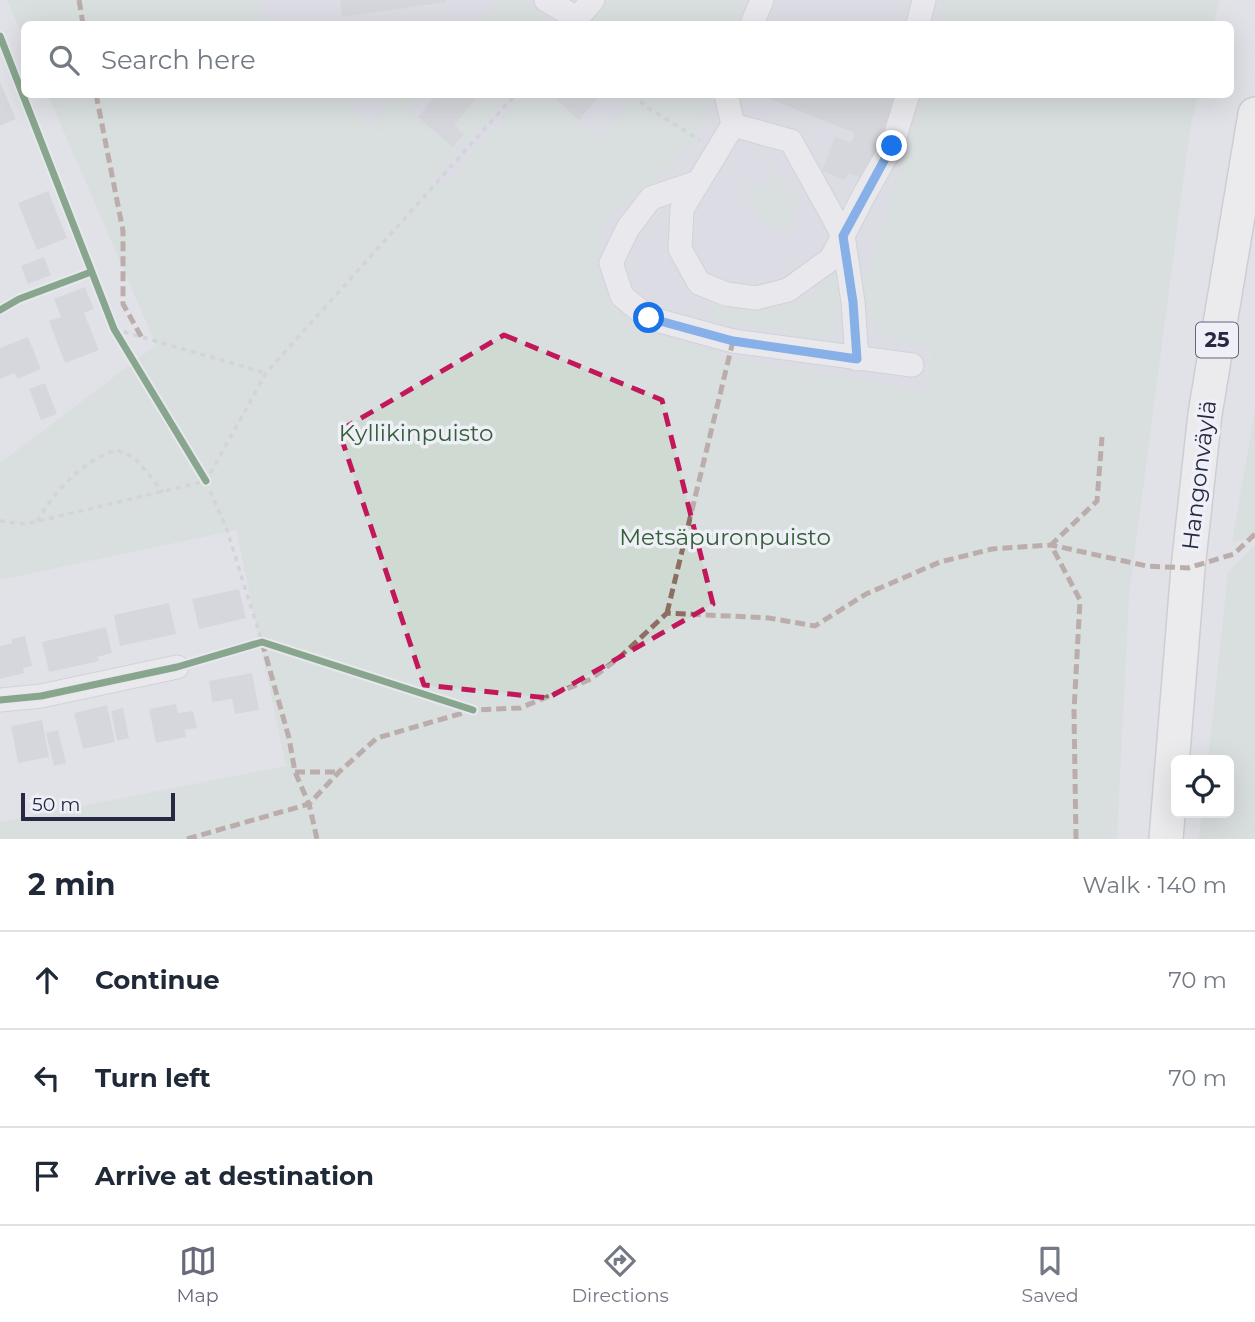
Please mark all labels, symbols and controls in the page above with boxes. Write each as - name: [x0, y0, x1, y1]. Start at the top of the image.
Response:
- search box: [21, 21, 1234, 98]
- icon: search: [45, 41, 83, 79]
- text: Search here: [101, 44, 256, 76]
- route end: [876, 130, 907, 161]
- route start: [633, 302, 664, 333]
- road number: 25: [1196, 322, 1238, 358]
- street label: Hangonväylä: [1176, 399, 1222, 551]
- park label: Kyllikinpuisto: [339, 419, 493, 447]
- park label: Metsäpuronpuisto: [619, 523, 831, 551]
- map controls: [1171, 755, 1234, 818]
- button: locate: [1171, 755, 1234, 818]
- scale bar: [21, 790, 175, 822]
- text: 50 m: [32, 793, 80, 816]
- text: 2 min: [28, 866, 115, 903]
- text: Walk · 140 m: [1082, 871, 1227, 899]
- icon: ahead: [28, 961, 66, 999]
- text: Continue: [95, 964, 220, 996]
- text: 70 m: [1168, 966, 1227, 994]
- icon: left: [28, 1059, 66, 1097]
- text: Turn left: [95, 1062, 211, 1094]
- text: 70 m: [1168, 1064, 1227, 1092]
- icon: arrive: [28, 1157, 66, 1195]
- text: Arrive at destination: [95, 1160, 374, 1192]
- tab: Map: [176, 1242, 219, 1307]
- tab: Directions: [571, 1242, 669, 1307]
- tab: Saved: [1022, 1242, 1079, 1307]

